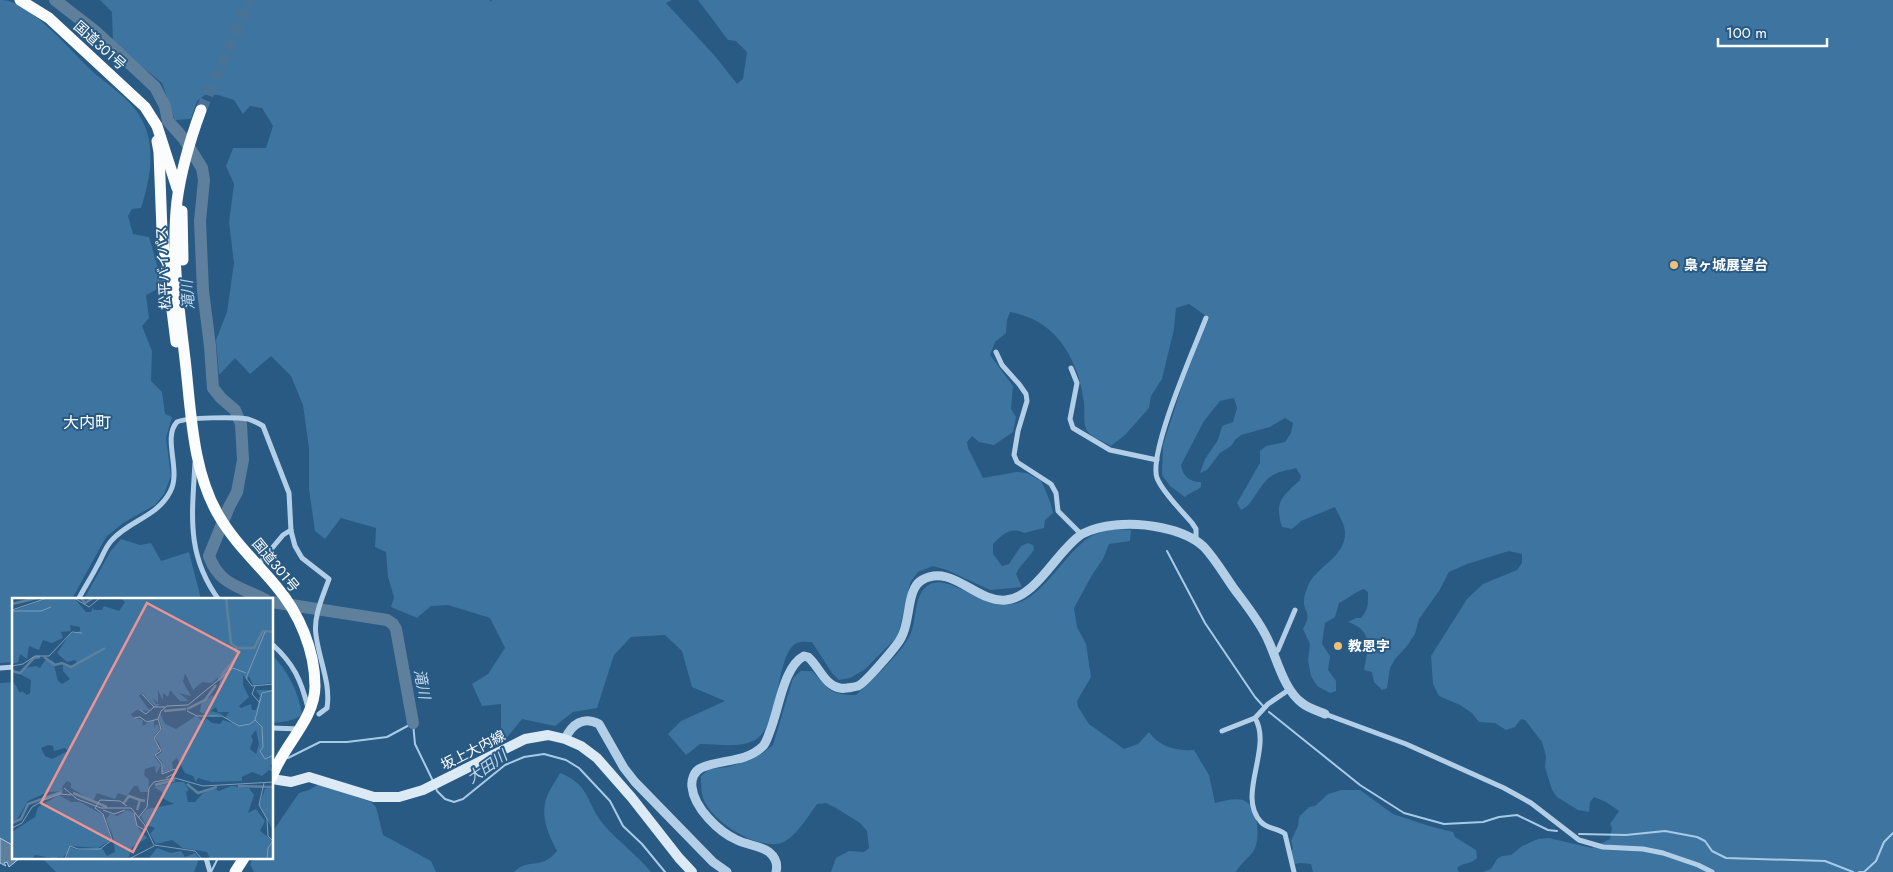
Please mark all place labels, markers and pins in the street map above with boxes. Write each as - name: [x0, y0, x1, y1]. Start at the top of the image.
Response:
- place label: 梟ヶ城展望台: [1684, 255, 1768, 275]
- marker: 梟ヶ城展望台: [1668, 259, 1680, 271]
- place label: 教恩字: [1348, 636, 1390, 656]
- marker: 教恩字: [1332, 640, 1344, 652]

